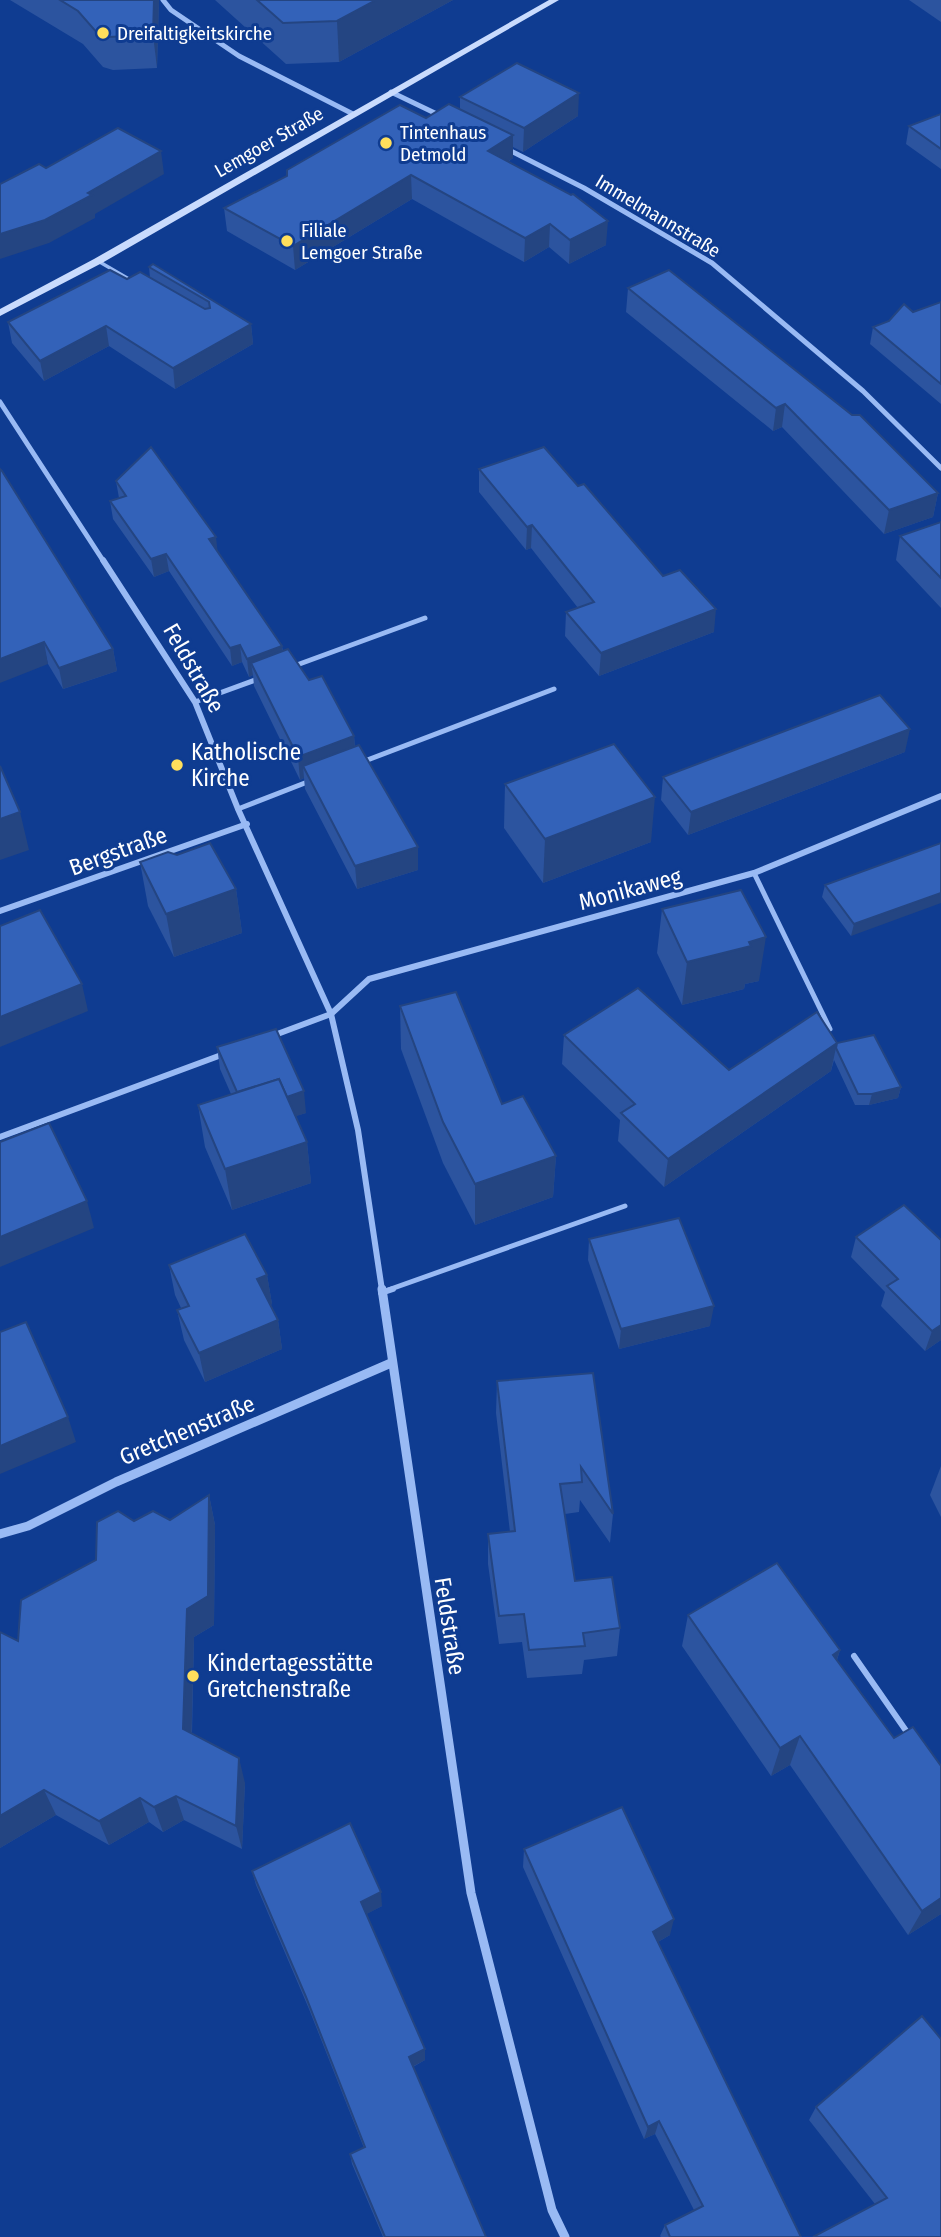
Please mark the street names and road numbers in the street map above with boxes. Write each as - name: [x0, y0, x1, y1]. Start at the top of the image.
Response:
- street label: Lemgoer Straße: [211, 102, 327, 182]
- street label: Immelmannstraße: [591, 170, 725, 262]
- street label: Feldstraße: [157, 618, 231, 718]
- street label: Bergstraße: [65, 820, 171, 882]
- street label: Monikaweg: [576, 862, 685, 916]
- street label: Gretchenstraße: [115, 1389, 259, 1471]
- street label: Feldstraße: [428, 1575, 472, 1677]

